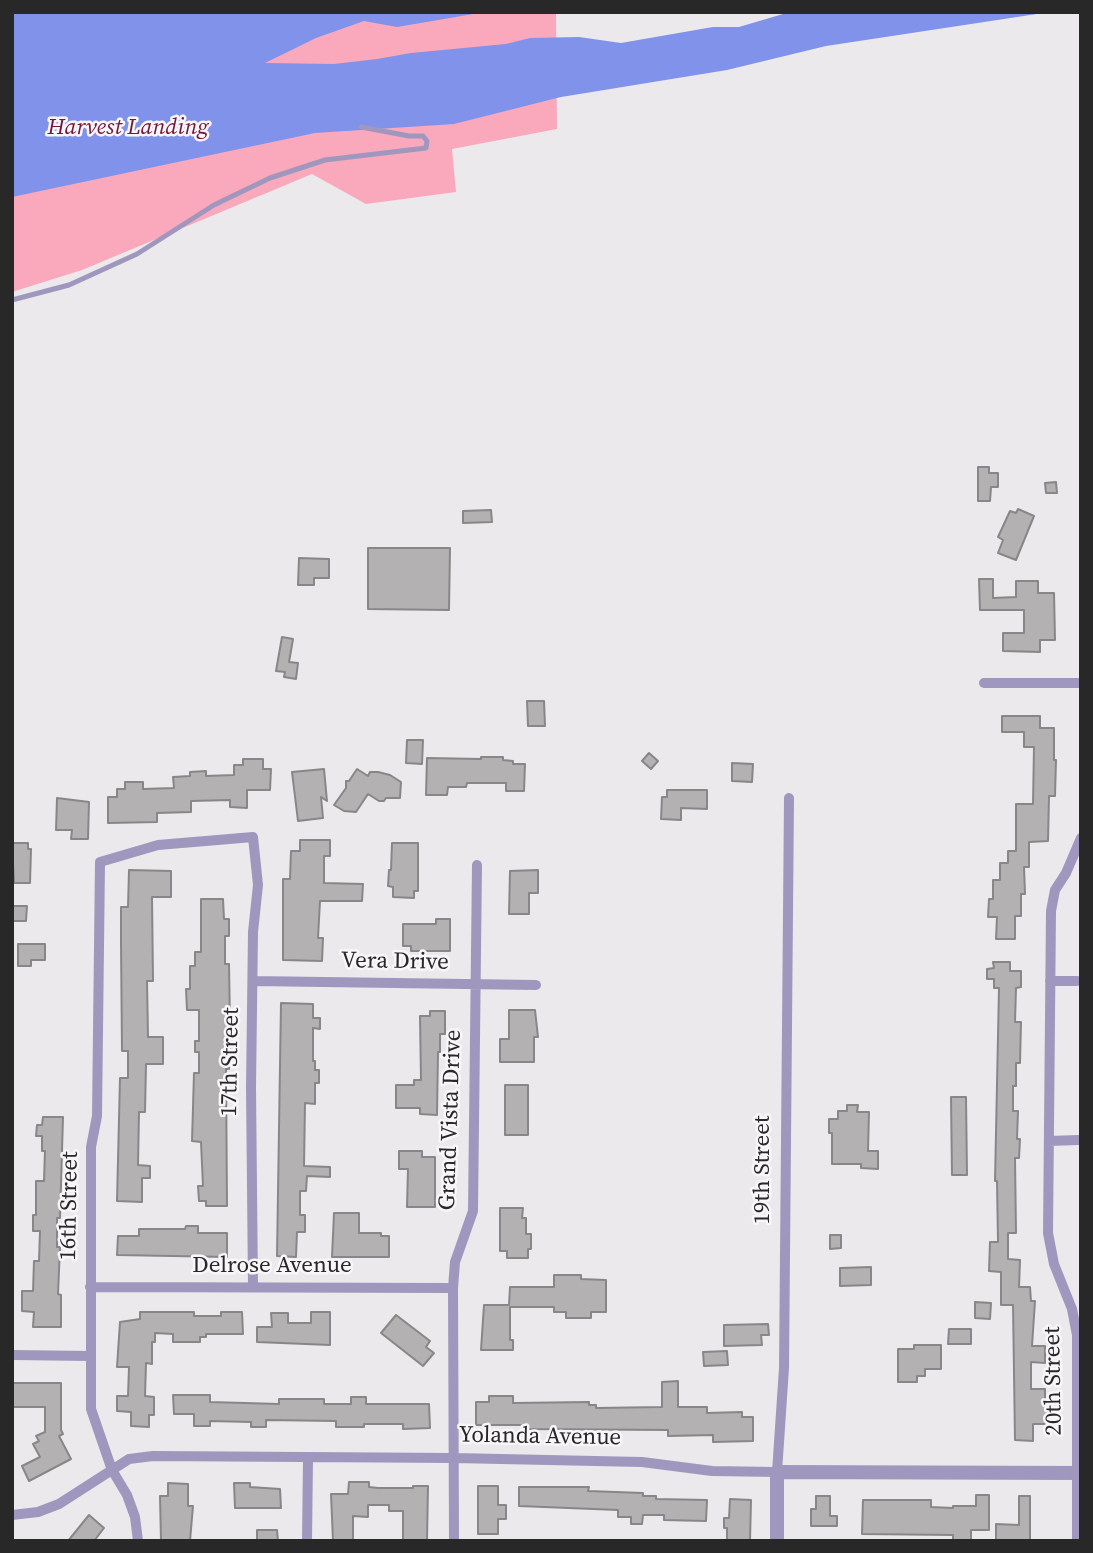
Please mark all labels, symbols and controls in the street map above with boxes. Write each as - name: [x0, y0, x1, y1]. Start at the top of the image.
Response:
- park label: Harvest Landing: [47, 114, 209, 142]
- street label: Vera Drive: [341, 947, 449, 977]
- street label: 17th Street: [216, 1007, 246, 1117]
- street label: Grand Vista Drive: [434, 1029, 468, 1211]
- street label: 19th Street: [749, 1115, 777, 1225]
- street label: 16th Street: [55, 1151, 85, 1261]
- street label: Delrose Avenue: [192, 1252, 352, 1280]
- street label: 20th Street: [1039, 1326, 1069, 1436]
- street label: Yolanda Avenue: [459, 1422, 621, 1452]

